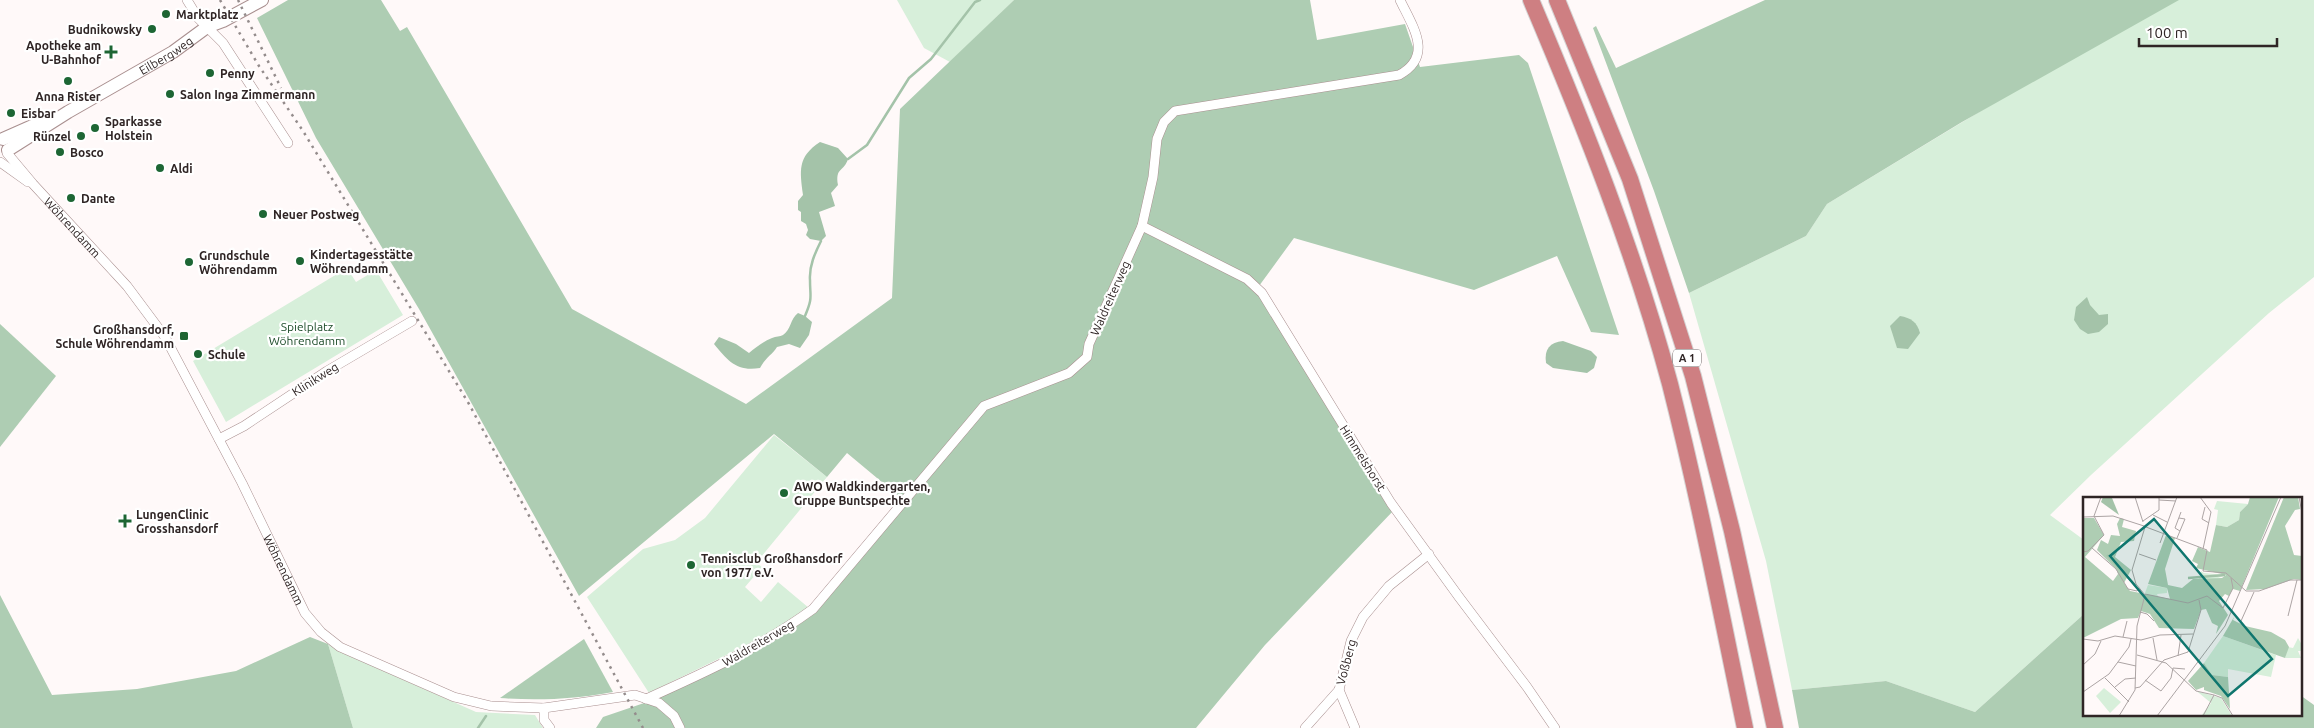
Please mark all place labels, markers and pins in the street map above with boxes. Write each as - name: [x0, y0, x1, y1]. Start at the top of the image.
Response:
- marker: Marktplatz: [160, 8, 172, 20]
- place label: Marktplatz: [176, 8, 239, 21]
- place label: Budnikowsky: [68, 23, 143, 36]
- marker: Budnikowsky: [146, 23, 158, 35]
- place label: Apotheke am U-Bahnhof: [26, 39, 102, 66]
- marker: Apotheke am U-Bahnhof: [105, 46, 117, 58]
- marker: Penny: [204, 67, 216, 79]
- place label: Penny: [220, 67, 255, 80]
- marker: Anna Rister: [62, 75, 74, 87]
- marker: Salon Inga Zimmermann: [164, 88, 176, 100]
- place label: Salon Inga Zimmermann: [180, 88, 315, 101]
- place label: Anna Rister: [35, 90, 101, 103]
- marker: Eisbar: [5, 107, 17, 119]
- place label: Eisbar: [21, 107, 56, 120]
- place label: Sparkasse Holstein: [105, 115, 162, 142]
- marker: Sparkasse Holstein: [89, 122, 101, 134]
- place label: Rünzel: [33, 130, 71, 143]
- marker: Rünzel: [75, 130, 87, 142]
- marker: Bosco: [54, 146, 66, 158]
- place label: Bosco: [70, 146, 104, 159]
- marker: Aldi: [154, 162, 166, 174]
- place label: Aldi: [170, 162, 193, 175]
- marker: Dante: [65, 192, 77, 204]
- place label: Dante: [81, 192, 115, 205]
- marker: Neuer Postweg: [257, 208, 269, 220]
- place label: Neuer Postweg: [273, 208, 359, 221]
- place label: Kindertagesstätte Wöhrendamm: [310, 248, 413, 275]
- place label: Grundschule Wöhrendamm: [199, 249, 277, 276]
- marker: Kindertagesstätte Wöhrendamm: [294, 255, 306, 267]
- marker: Grundschule Wöhrendamm: [183, 256, 195, 268]
- place label: Großhansdorf, Schule Wöhrendamm: [55, 323, 174, 350]
- marker: Großhansdorf, Schule Wöhrendamm: [178, 330, 190, 342]
- marker: Schule: [192, 348, 204, 360]
- place label: Schule: [208, 348, 245, 361]
- place label: AWO Waldkindergarten, Gruppe Buntspechte: [794, 480, 930, 507]
- marker: AWO Waldkindergarten, Gruppe Buntspechte: [778, 487, 790, 499]
- place label: LungenClinic Grosshansdorf: [136, 508, 219, 535]
- marker: LungenClinic Grosshansdorf: [118, 514, 132, 528]
- place label: Tennisclub Großhansdorf von 1977 e.V.: [701, 552, 844, 579]
- marker: Tennisclub Großhansdorf von 1977 e.V.: [685, 559, 697, 571]

